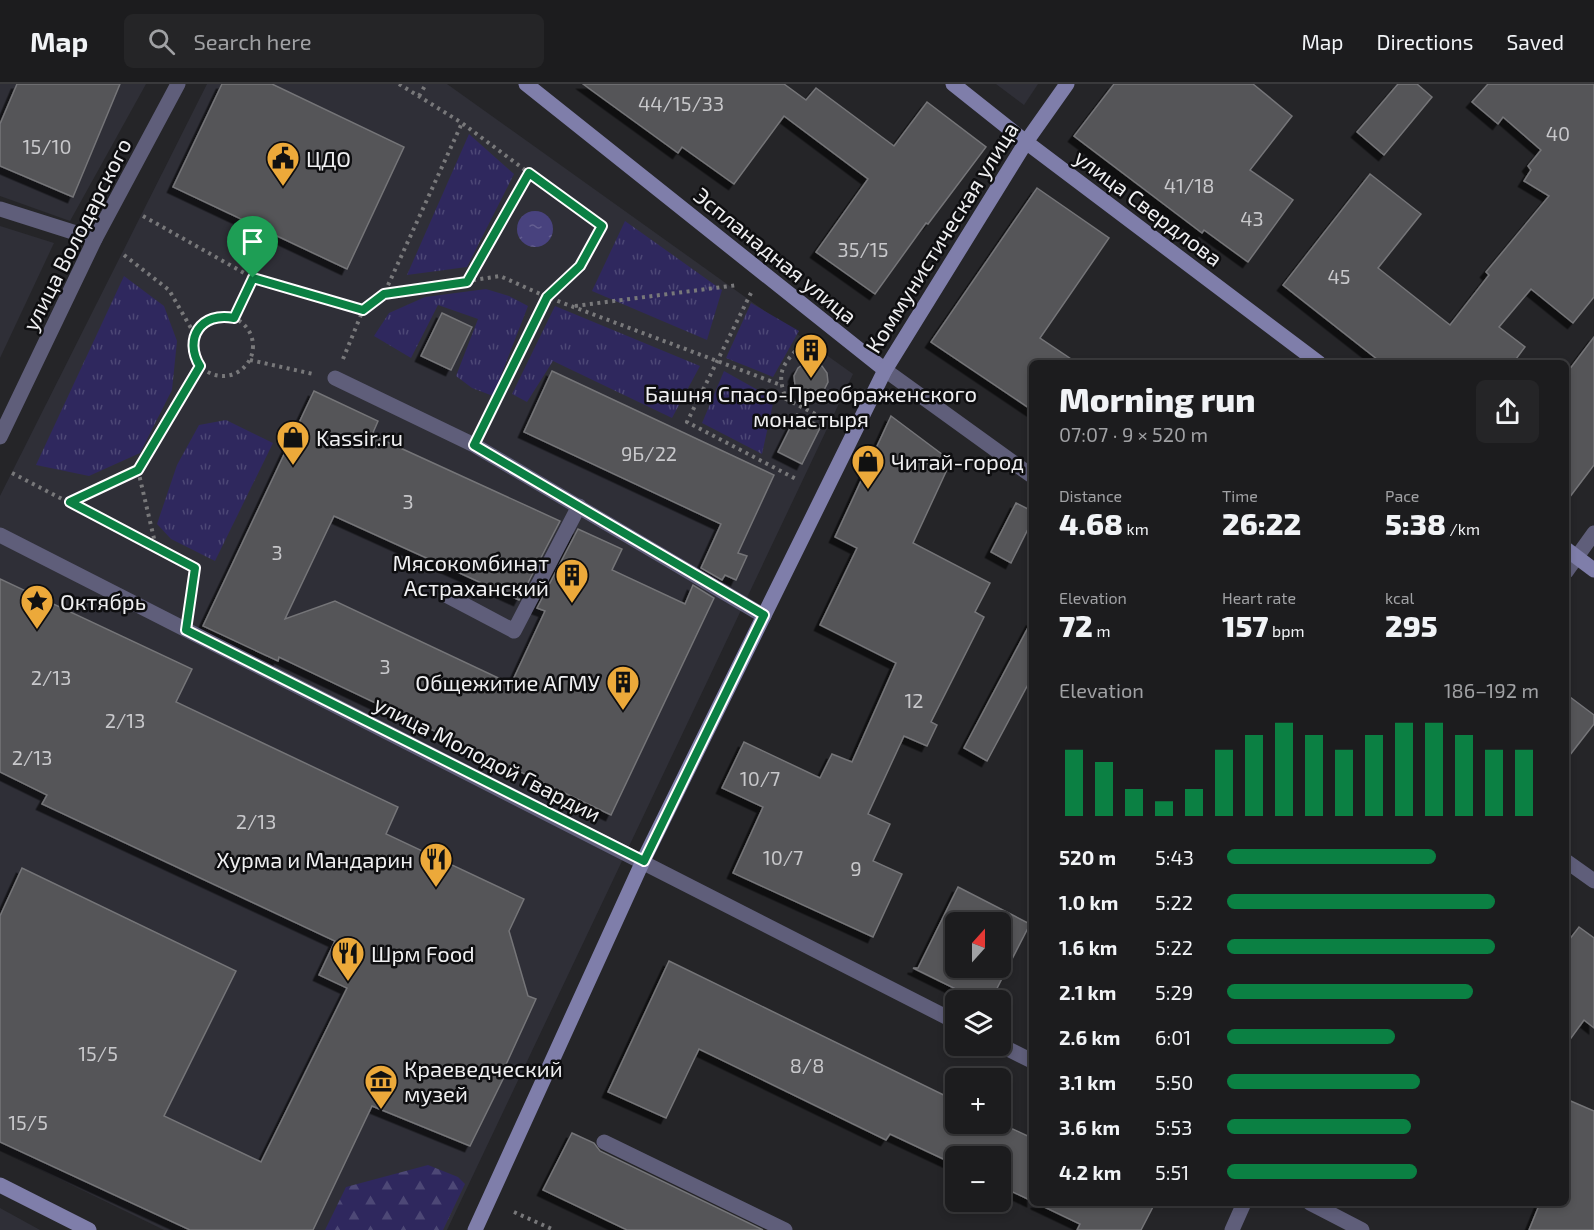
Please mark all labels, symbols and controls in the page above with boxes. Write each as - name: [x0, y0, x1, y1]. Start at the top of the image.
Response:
- search box: [124, 14, 544, 68]
- text: Map: [30, 24, 88, 58]
- icon: search: [145, 25, 178, 58]
- text: Search here: [193, 28, 312, 54]
- text: Map: [1301, 29, 1344, 54]
- text: Directions: [1377, 29, 1473, 54]
- text: Saved: [1506, 29, 1564, 54]
- house number: 44/15/33: [638, 91, 724, 115]
- street label: Коммунистическая улица: [859, 117, 1024, 358]
- house number: 40: [1546, 121, 1570, 145]
- street label: улица Володарского: [16, 133, 137, 335]
- house number: 15/10: [22, 134, 72, 158]
- public building icon: ЦДО: [265, 140, 301, 187]
- street label: улица Свердлова: [1070, 143, 1228, 272]
- place label: ЦДО: [306, 145, 351, 171]
- house number: 41/18: [1164, 173, 1214, 197]
- street label: Эспланадная улица: [689, 181, 863, 329]
- house number: 43: [1240, 206, 1264, 230]
- pin: [227, 216, 278, 278]
- icon: arrive: [236, 225, 269, 258]
- house number: 35/15: [838, 237, 888, 261]
- house number: 45: [1327, 264, 1351, 288]
- building icon: Башня Спасо-Преображенского монастыря: [793, 332, 829, 379]
- text: Morning run: [1059, 379, 1256, 419]
- place label: Башня Спасо-Преображенского монастыря: [645, 380, 977, 431]
- button: share: [1476, 380, 1539, 443]
- shop icon: Kassir.ru: [275, 419, 311, 466]
- text: 07:07 · 9 × 520 m: [1059, 422, 1208, 446]
- place label: Kassir.ru: [316, 424, 403, 450]
- house number: 9Б/22: [621, 441, 677, 465]
- shop icon: Читай-город: [850, 443, 886, 490]
- place label: Читай-город: [891, 448, 1024, 474]
- text: Distance: [1059, 486, 1122, 505]
- text: Time: [1222, 486, 1258, 505]
- text: Pace: [1385, 486, 1419, 505]
- house number: 3: [402, 489, 414, 513]
- text: 4.68: [1059, 505, 1123, 541]
- text: 26:22: [1222, 505, 1301, 541]
- text: 5:38: [1385, 505, 1446, 541]
- text: km: [1123, 519, 1149, 538]
- text: /km: [1446, 519, 1480, 538]
- house number: 3: [271, 540, 283, 564]
- place label: Мясокомбинат Астраханский: [393, 549, 549, 600]
- building icon: Мясокомбинат Астраханский: [554, 557, 590, 604]
- place icon: Октябрь: [19, 583, 55, 630]
- place label: Октябрь: [60, 588, 146, 614]
- text: Elevation: [1059, 588, 1127, 607]
- text: Heart rate: [1222, 588, 1296, 607]
- text: kcal: [1385, 588, 1414, 607]
- text: 72: [1059, 607, 1093, 643]
- text: 157: [1222, 607, 1268, 643]
- text: 295: [1385, 607, 1438, 643]
- text: m: [1093, 621, 1110, 640]
- text: bpm: [1268, 621, 1304, 640]
- house number: 3: [379, 654, 391, 678]
- building icon: Общежитие АГМУ: [605, 664, 641, 711]
- house number: 2/13: [31, 665, 71, 689]
- place label: Общежитие АГМУ: [415, 669, 601, 695]
- text: Elevation: [1059, 678, 1144, 702]
- text: 186–192 m: [1444, 678, 1539, 702]
- house number: 12: [904, 688, 924, 712]
- street label: улица Молодой Гвардии: [370, 689, 606, 827]
- house number: 2/13: [105, 708, 145, 732]
- house number: 2/13: [12, 745, 52, 769]
- house number: 10/7: [740, 766, 780, 790]
- house number: 2/13: [236, 809, 276, 833]
- restaurant icon: Хурма и Мандарин: [418, 841, 454, 888]
- house number: 10/7: [763, 845, 803, 869]
- text: 520 m: [1059, 845, 1116, 869]
- text: 5:43: [1155, 845, 1194, 869]
- place label: Хурма и Мандарин: [216, 846, 413, 873]
- house number: 9: [850, 856, 862, 880]
- text: 1.0 km: [1059, 890, 1118, 914]
- text: 5:22: [1155, 890, 1193, 914]
- north arrow: [945, 912, 1011, 978]
- map controls: [945, 912, 1011, 1212]
- restaurant icon: Шрм Food: [330, 935, 366, 982]
- text: 1.6 km: [1059, 935, 1117, 959]
- text: 5:22: [1155, 935, 1193, 959]
- place label: Шрм Food: [371, 940, 475, 966]
- text: 2.1 km: [1059, 980, 1116, 1004]
- text: 5:29: [1155, 980, 1193, 1004]
- button: layers: [945, 990, 1011, 1056]
- text: 2.6 km: [1059, 1025, 1120, 1049]
- text: 6:01: [1155, 1025, 1191, 1049]
- house number: 15/5: [78, 1041, 118, 1065]
- house number: 8/8: [790, 1053, 824, 1077]
- place label: Краеведческий музей: [404, 1055, 563, 1107]
- museum icon: Краеведческий музей: [363, 1063, 399, 1110]
- button: +: [945, 1068, 1011, 1134]
- text: 3.1 km: [1059, 1070, 1116, 1094]
- text: 5:50: [1155, 1070, 1193, 1094]
- house number: 15/5: [8, 1110, 48, 1134]
- text: 3.6 km: [1059, 1115, 1120, 1139]
- text: 5:53: [1155, 1115, 1192, 1139]
- button: −: [945, 1146, 1011, 1212]
- text: 4.2 km: [1059, 1160, 1121, 1184]
- text: 5:51: [1155, 1160, 1189, 1184]

